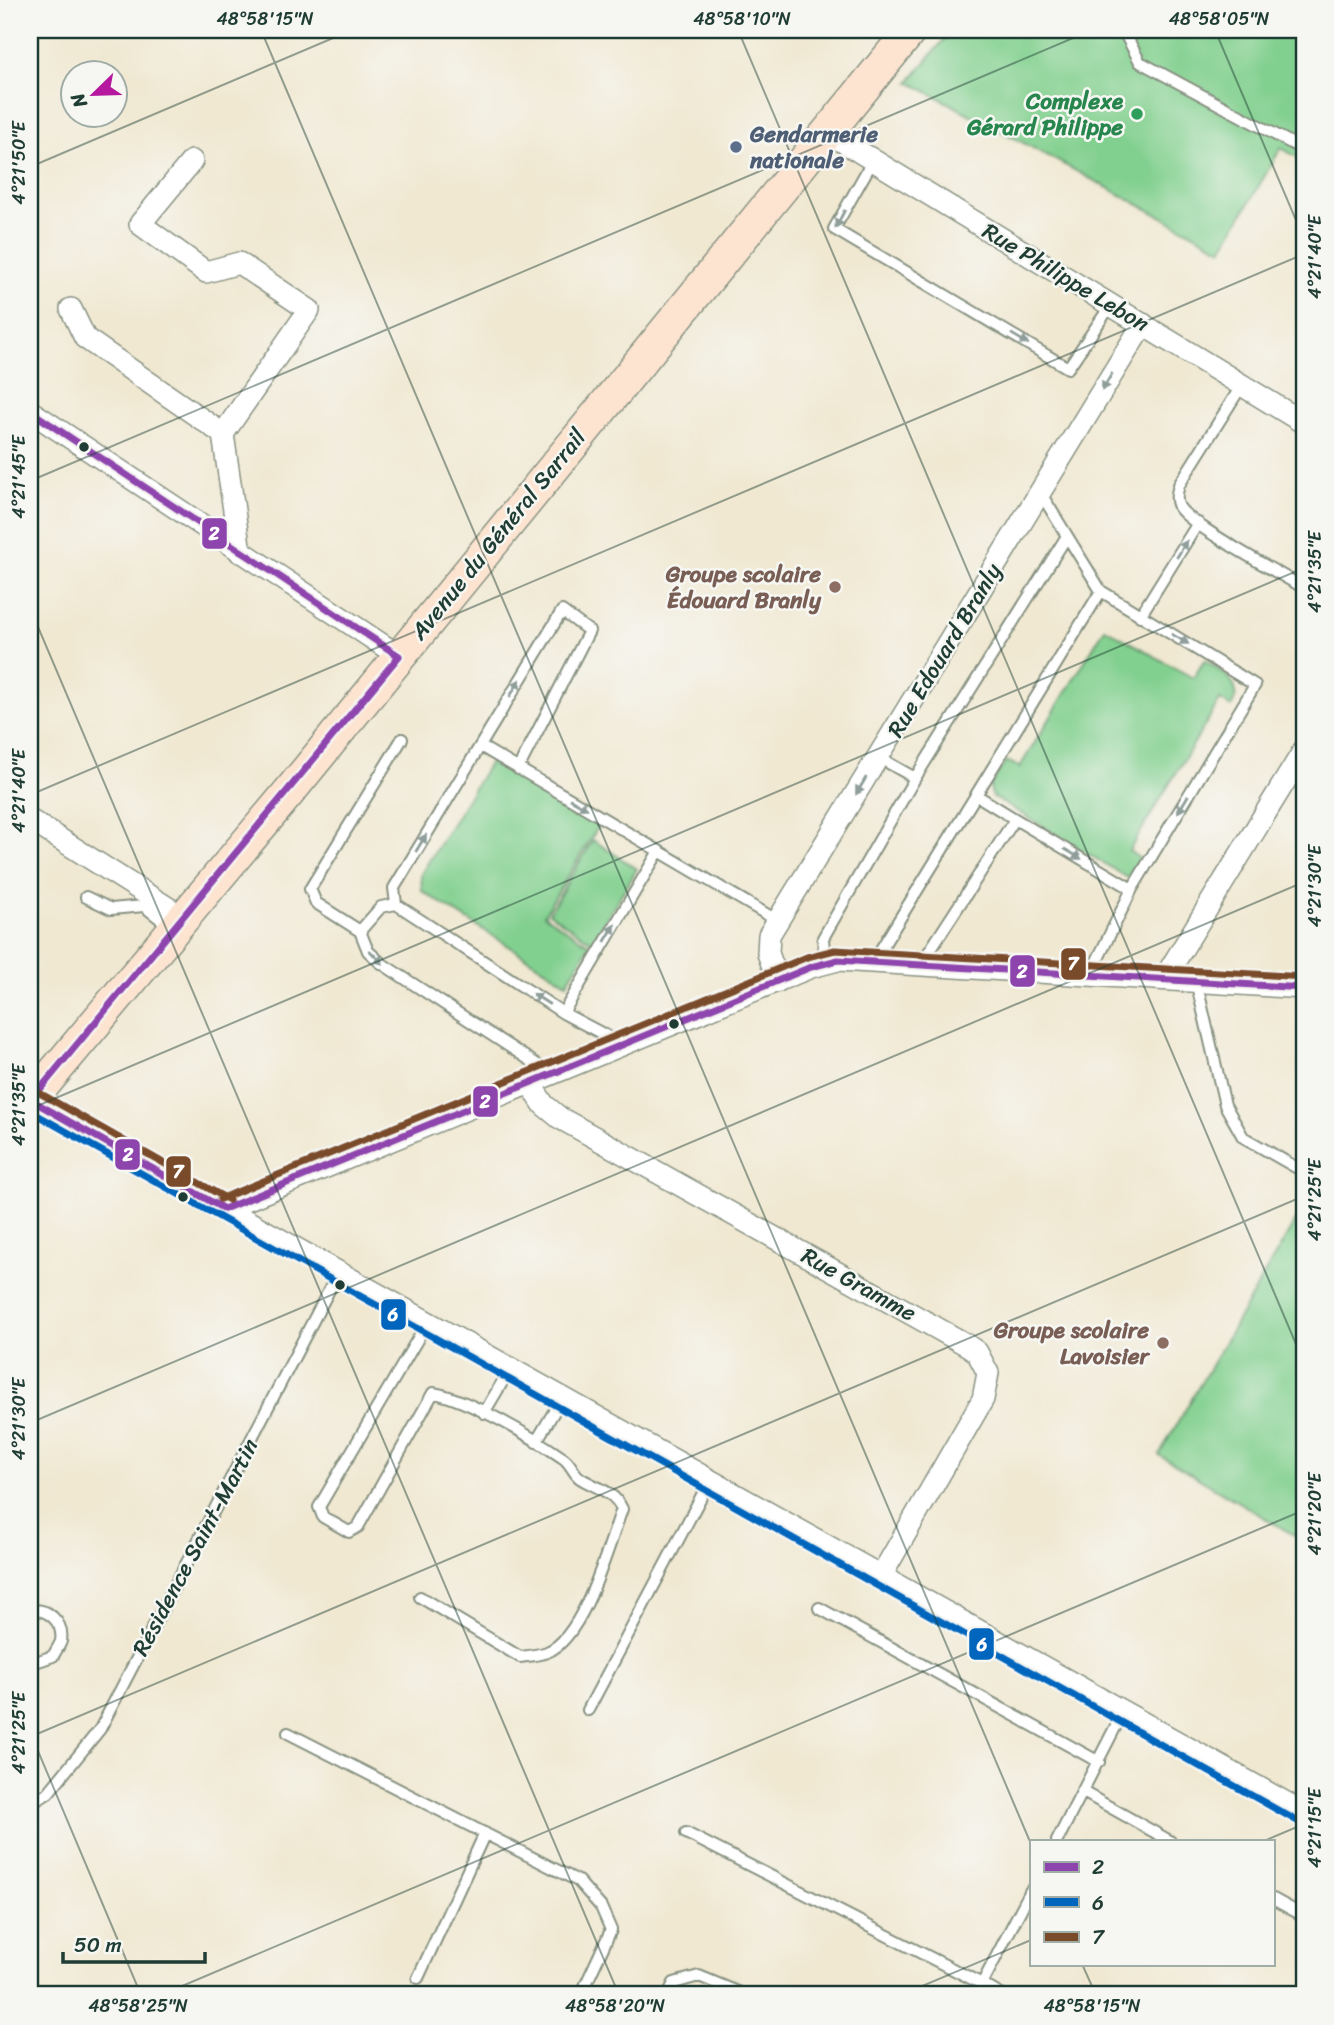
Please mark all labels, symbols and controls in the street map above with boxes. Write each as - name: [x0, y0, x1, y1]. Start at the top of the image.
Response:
- text: 48°58'15"N: [216, 3, 314, 35]
- text: 48°58'10"N: [693, 3, 791, 35]
- text: 48°58'05"N: [1169, 3, 1270, 35]
- north arrow: [60, 60, 130, 130]
- place label: Complexe Gérard Philippe: [966, 81, 1124, 148]
- text: N: [61, 87, 97, 114]
- marker: Complexe Gérard Philippe: [1129, 106, 1145, 122]
- place label: Gendarmerie nationale: [749, 114, 878, 181]
- text: 4°21'50"E: [3, 120, 35, 205]
- marker: Gendarmerie nationale: [728, 139, 744, 155]
- one-way arrow: [835, 210, 847, 230]
- street label: Rue Philippe Lebon: [974, 211, 1158, 344]
- text: 4°21'40"E: [1299, 214, 1331, 299]
- one-way arrow: [1010, 333, 1029, 346]
- one-way arrow: [1101, 373, 1113, 392]
- street label: Avenue du Général Sarrail: [399, 419, 597, 650]
- text: 4°21'45"E: [3, 434, 35, 519]
- unlabelled marker: [77, 440, 91, 454]
- line badge: 2: [201, 517, 228, 550]
- text: 2: [208, 517, 220, 550]
- text: 4°21'35"E: [1299, 530, 1331, 613]
- one-way arrow: [1175, 539, 1188, 558]
- place label: Groupe scolaire Édouard Branly: [665, 554, 822, 621]
- street label: Rue Edouard Branly: [876, 555, 1013, 746]
- marker: Groupe scolaire Édouard Branly: [827, 579, 843, 595]
- one-way arrow: [1170, 633, 1189, 646]
- one-way arrow: [509, 679, 521, 698]
- text: 4°21'40"E: [3, 748, 35, 833]
- one-way arrow: [854, 776, 867, 795]
- one-way arrow: [1177, 794, 1190, 814]
- one-way arrow: [569, 798, 588, 810]
- one-way arrow: [415, 833, 428, 853]
- text: 4°21'30"E: [1299, 844, 1331, 927]
- one-way arrow: [1064, 848, 1083, 860]
- one-way arrow: [604, 924, 617, 943]
- line badge: 7: [1060, 947, 1087, 981]
- text: 7: [1068, 947, 1081, 980]
- one-way arrow: [367, 948, 384, 965]
- line badge: 2: [1009, 954, 1036, 988]
- text: 2: [1016, 955, 1028, 988]
- one-way arrow: [531, 992, 551, 1005]
- unlabelled marker: [667, 1017, 681, 1031]
- text: 4°21'35"E: [3, 1063, 35, 1146]
- line badge: 2: [472, 1085, 499, 1118]
- text: 2: [479, 1085, 491, 1118]
- line badge: 2: [114, 1138, 141, 1171]
- text: 2: [122, 1138, 134, 1171]
- line badge: 7: [165, 1155, 192, 1188]
- text: 7: [173, 1155, 186, 1188]
- text: 4°21'25"E: [1299, 1158, 1331, 1241]
- unlabelled marker: [176, 1190, 190, 1204]
- street label: Rue Gramme: [793, 1236, 924, 1333]
- unlabelled marker: [333, 1278, 347, 1292]
- line badge: 6: [380, 1298, 407, 1331]
- text: 6: [387, 1298, 399, 1331]
- place label: Groupe scolaire Lavoisier: [993, 1310, 1151, 1377]
- marker: Groupe scolaire Lavoisier: [1155, 1335, 1171, 1351]
- text: 4°21'30"E: [3, 1377, 35, 1460]
- street label: Résidence Saint-Martin: [121, 1430, 271, 1664]
- text: 4°21'20"E: [1299, 1472, 1331, 1555]
- line badge: 6: [968, 1627, 995, 1661]
- text: 6: [976, 1628, 988, 1661]
- text: 4°21'25"E: [3, 1691, 35, 1774]
- text: 4°21'15"E: [1299, 1787, 1331, 1868]
- legend: [1030, 1840, 1274, 1966]
- text: 2: [1092, 1848, 1104, 1886]
- text: 6: [1092, 1884, 1104, 1922]
- text: 7: [1092, 1918, 1106, 1956]
- scale bar: [63, 1920, 205, 1964]
- text: 50 m: [74, 1926, 122, 1964]
- text: 48°58'25"N: [88, 1990, 188, 2022]
- text: 48°58'20"N: [565, 1990, 666, 2022]
- text: 48°58'15"N: [1043, 1990, 1141, 2022]

